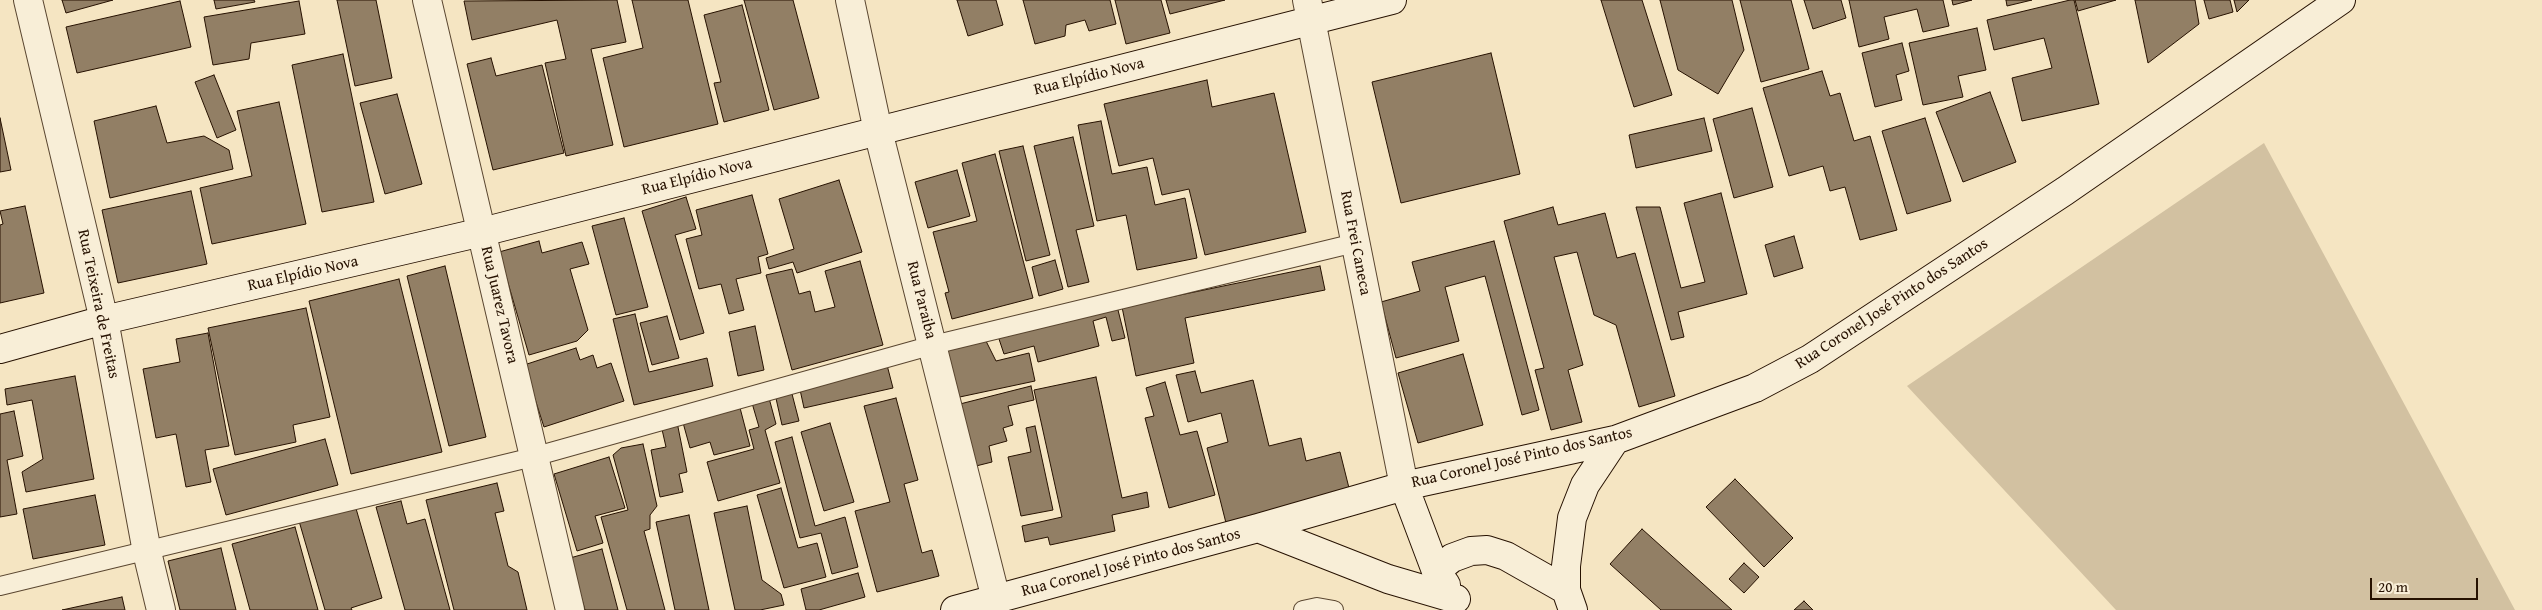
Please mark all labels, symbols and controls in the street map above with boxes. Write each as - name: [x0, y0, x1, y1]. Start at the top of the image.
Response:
- street label: Rua Elpídio Nova: [1032, 54, 1146, 100]
- street label: Rua Elpídio Nova: [640, 154, 754, 200]
- street label: Rua Frei Caneca: [1335, 189, 1375, 297]
- street label: Rua Teixeira de Freitas: [73, 228, 123, 380]
- street label: Rua Coronel José Pinto dos Santos: [1792, 234, 1992, 374]
- street label: Rua Juarez Tavora: [476, 244, 522, 366]
- street label: Rua Elpídio Nova: [246, 252, 360, 296]
- street label: Rua Paraiba: [902, 259, 940, 341]
- street label: Rua Coronel José Pinto dos Santos: [1410, 423, 1634, 493]
- street label: Rua Coronel José Pinto dos Santos: [1019, 524, 1243, 602]
- scale bar: [2372, 568, 2480, 600]
- text: 20 m: [2378, 576, 2408, 597]

